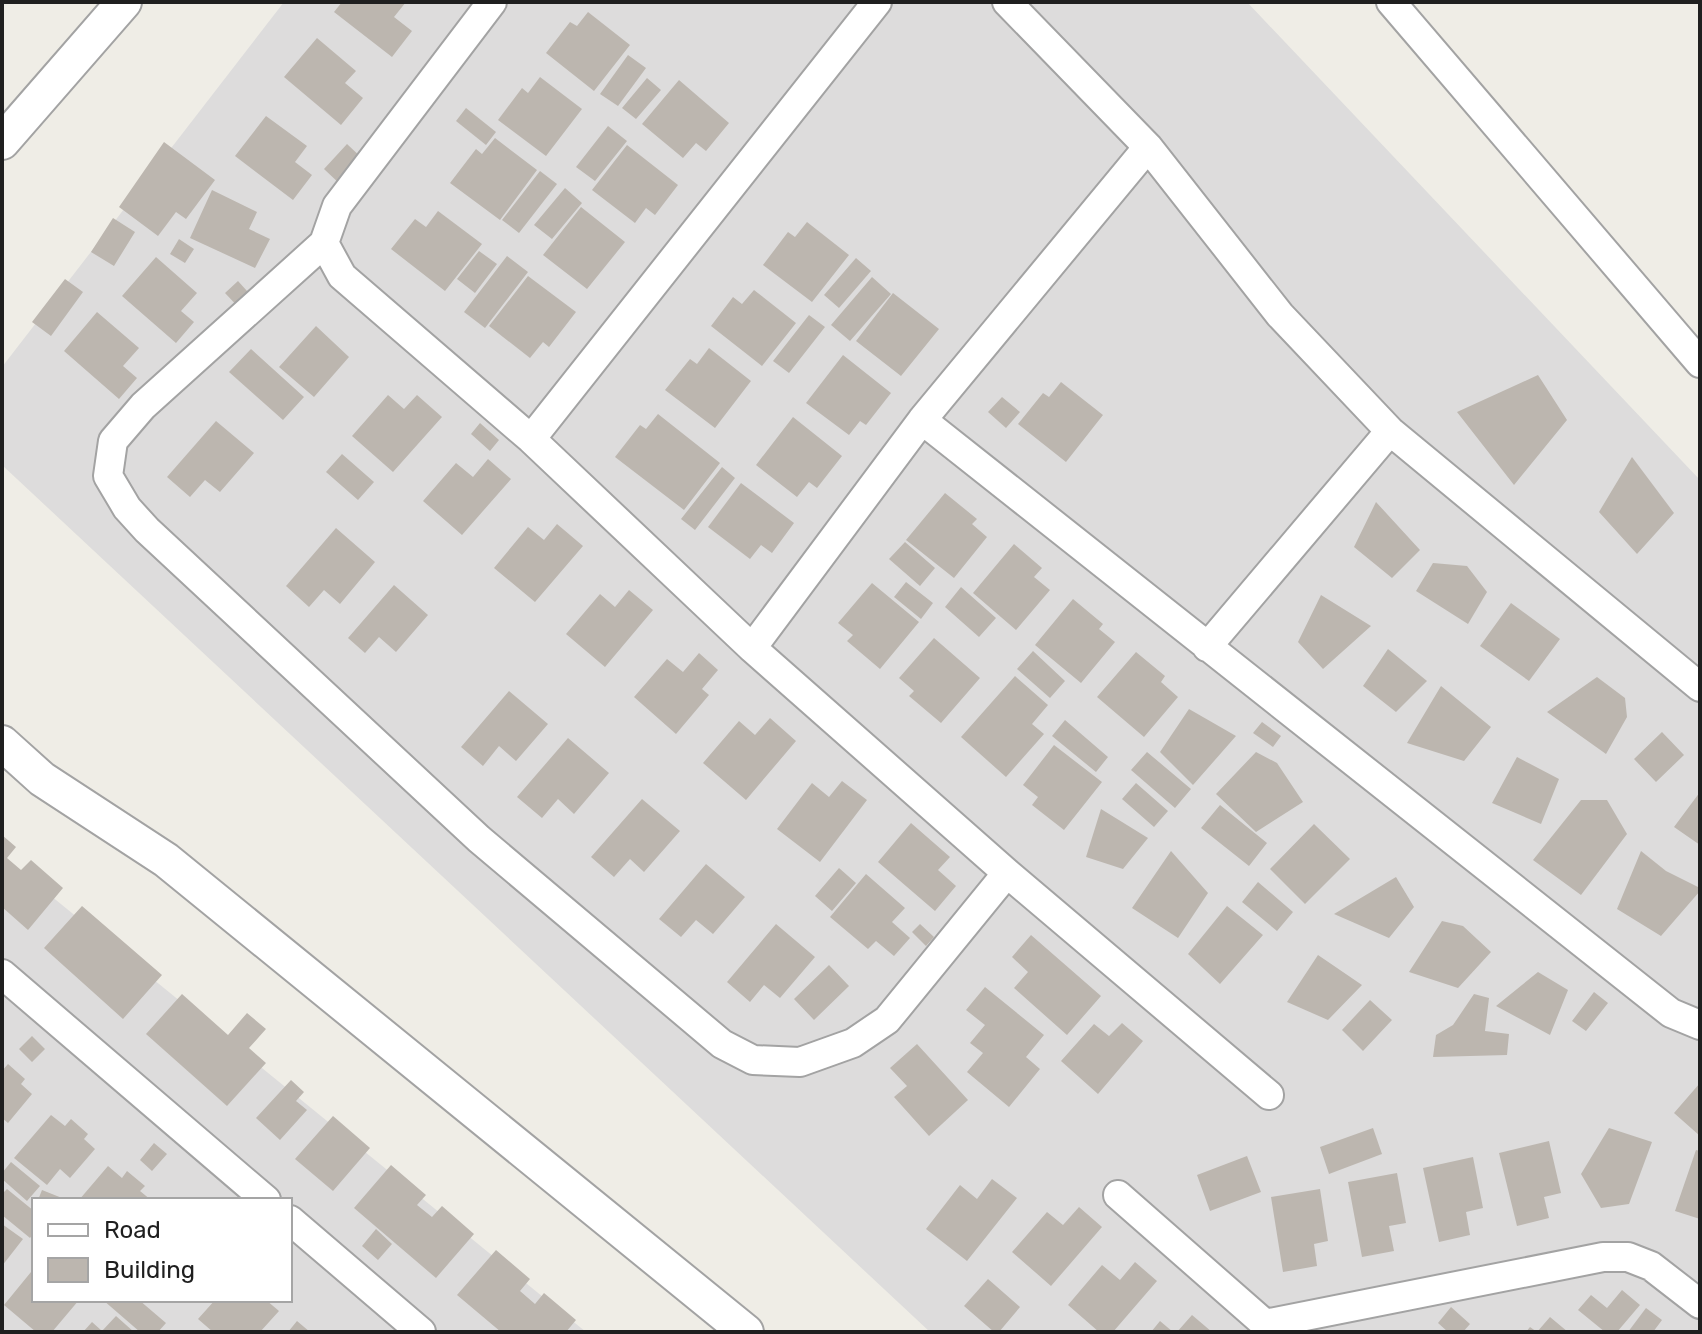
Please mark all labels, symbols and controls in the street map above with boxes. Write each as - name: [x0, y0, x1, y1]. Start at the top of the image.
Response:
- legend: [32, 1198, 292, 1302]
- text: Road: [104, 1216, 161, 1244]
- text: Building: [104, 1256, 195, 1284]

